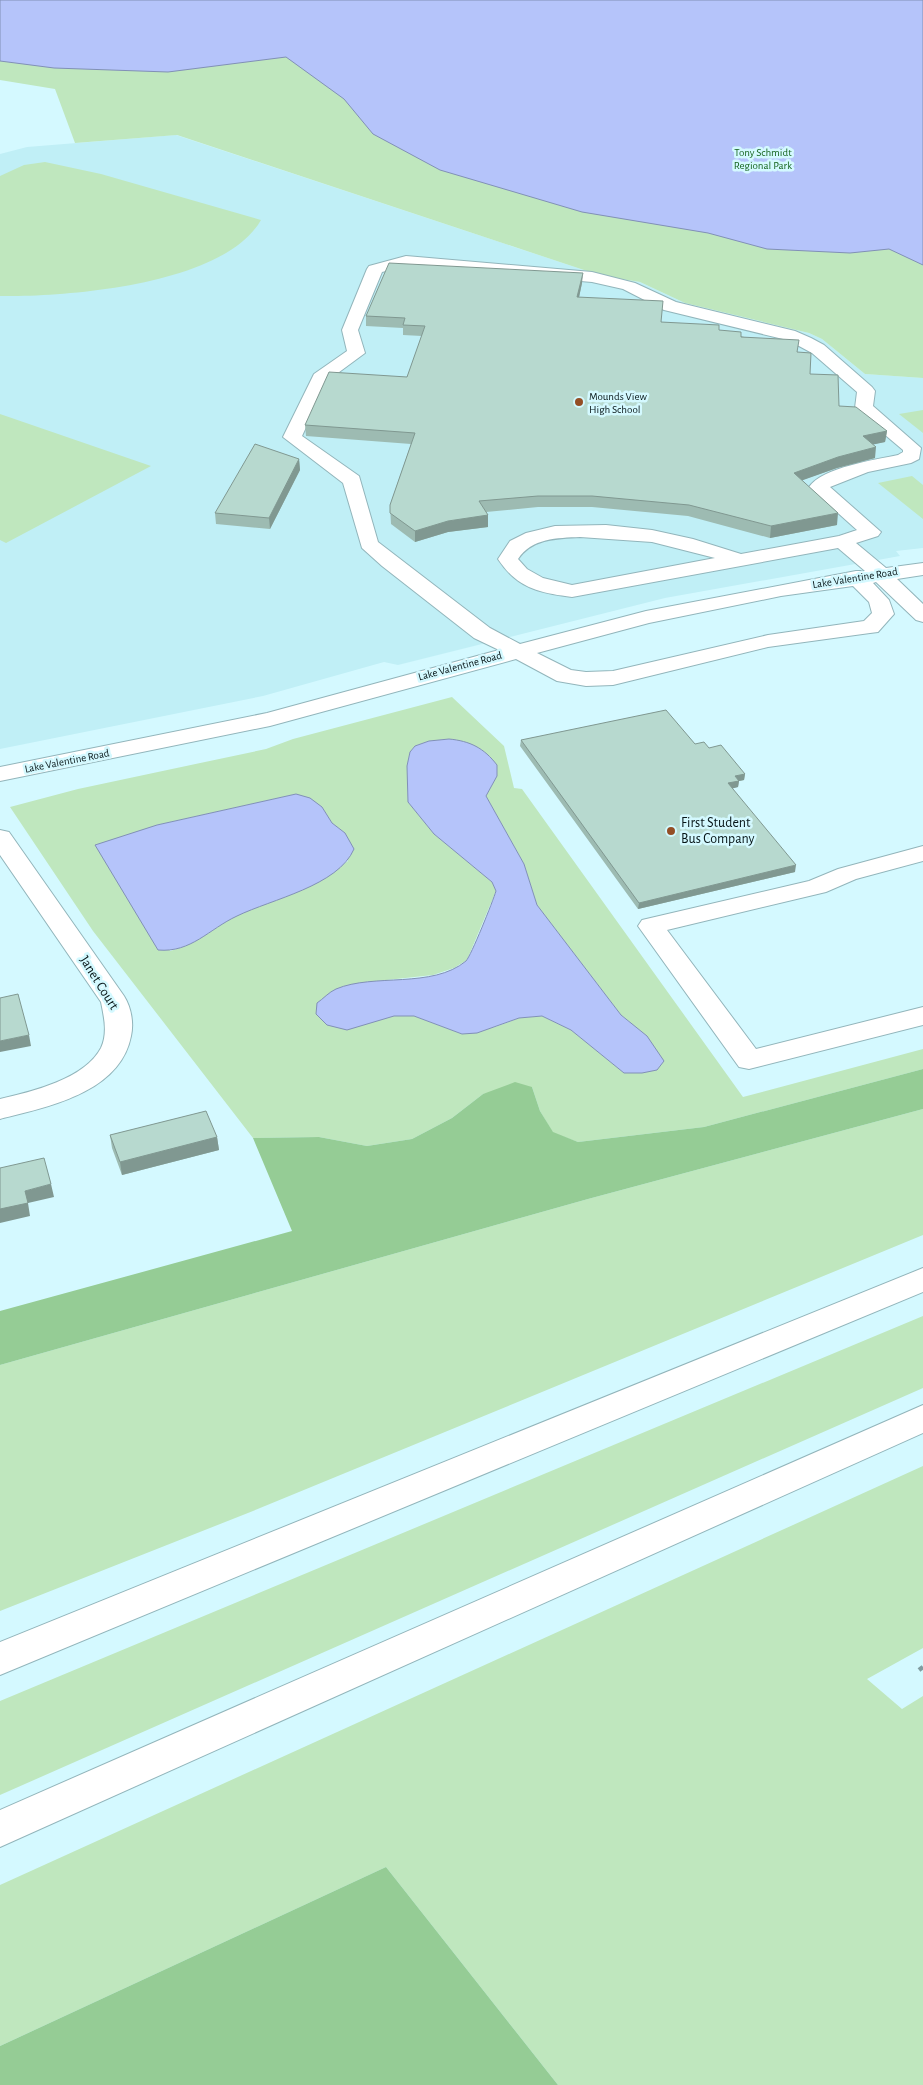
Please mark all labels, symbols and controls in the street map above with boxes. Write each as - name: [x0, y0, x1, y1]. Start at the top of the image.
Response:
- park label: Tony Schmidt Regional Park: [734, 147, 792, 171]
- place label: Mounds View High School: [589, 391, 648, 415]
- marker: Mounds View High School: [573, 396, 585, 408]
- street label: Lake Valentine Road: [812, 566, 899, 590]
- street label: Lake Valentine Road: [417, 649, 503, 682]
- street label: Lake Valentine Road: [24, 747, 111, 775]
- place label: First Student Bus Company: [681, 816, 754, 846]
- marker: First Student Bus Company: [665, 825, 677, 837]
- street label: Janet Court: [77, 954, 121, 1013]

